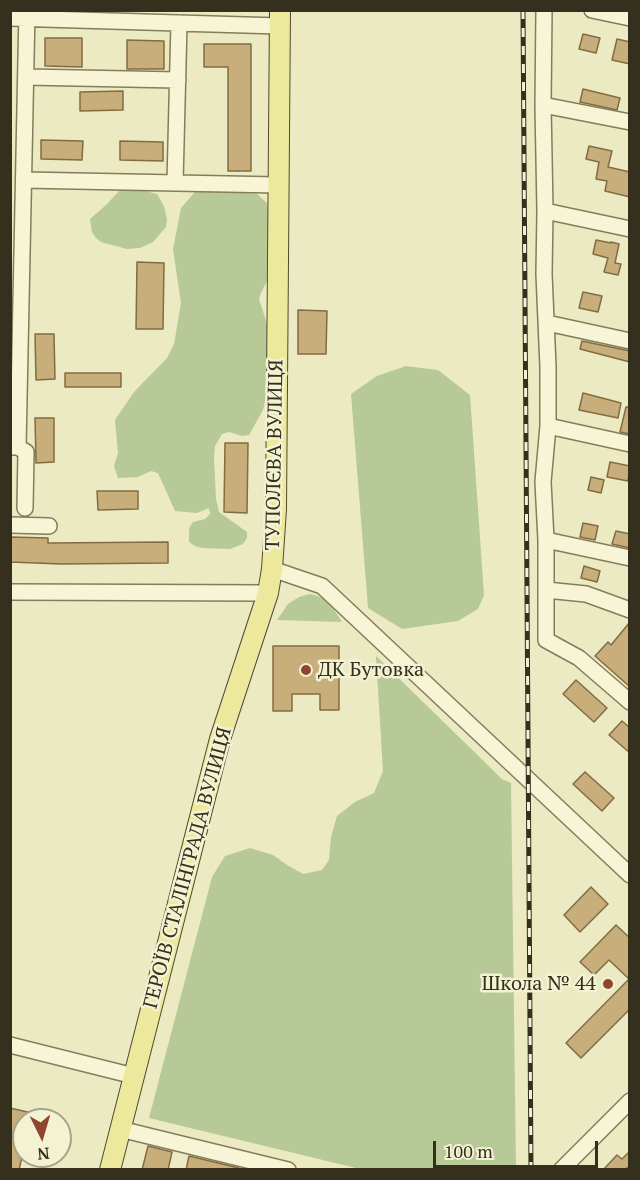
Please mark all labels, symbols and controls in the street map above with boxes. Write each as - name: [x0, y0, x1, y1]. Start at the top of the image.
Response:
- street label: ТУПОЛЄВА ВУЛИЦЯ: [261, 359, 289, 551]
- place label: ДК Бутовка: [318, 658, 424, 682]
- marker: ДК Бутовка: [299, 663, 313, 677]
- street label: ГЕРОЇВ СТАЛІНГРАДА ВУЛИЦЯ: [139, 725, 237, 1011]
- place label: Школа № 44: [482, 972, 596, 996]
- marker: Школа № 44: [601, 977, 615, 991]
- north arrow: [12, 1108, 72, 1168]
- scale bar: [436, 1129, 601, 1167]
- text: 100 m: [444, 1139, 493, 1163]
- text: N: [36, 1142, 50, 1165]

